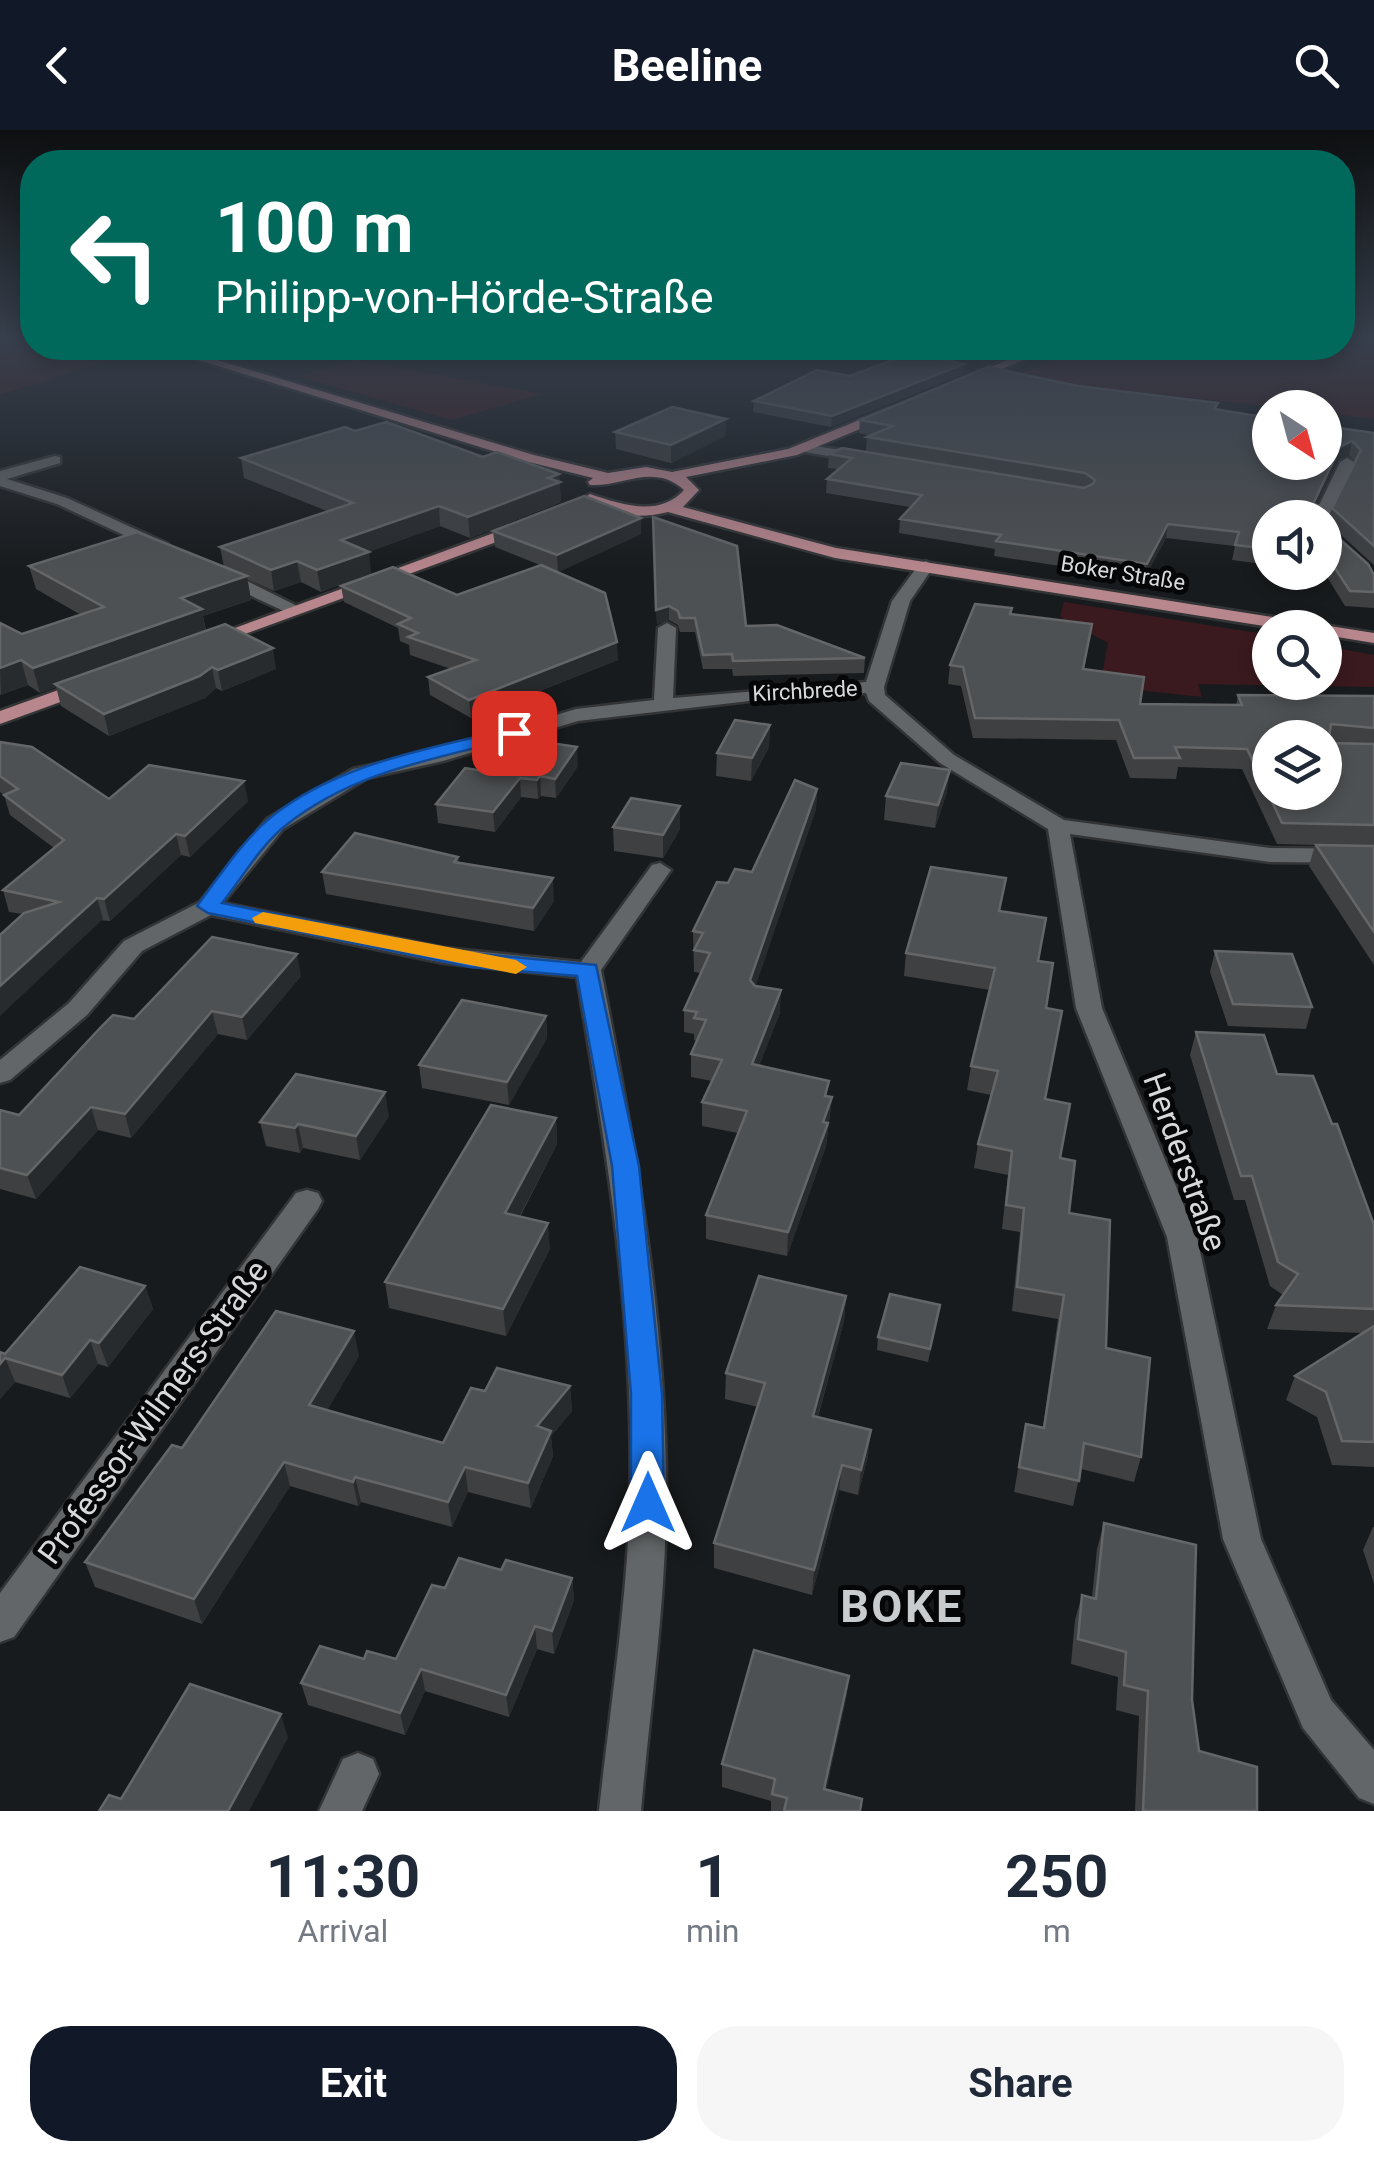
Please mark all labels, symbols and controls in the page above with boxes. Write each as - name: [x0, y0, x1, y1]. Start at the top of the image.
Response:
- icon: back: [30, 38, 85, 93]
- icon: search: [1289, 38, 1344, 93]
- text: Beeline: [612, 39, 762, 92]
- text: 100 m: [215, 187, 414, 269]
- icon: left: [50, 190, 180, 320]
- text: Philipp-von-Hörde-Straße: [215, 271, 714, 324]
- north arrow: [1252, 390, 1342, 480]
- map controls: [1252, 390, 1342, 810]
- button: sound: [1252, 500, 1342, 590]
- street label: Boker Straße: [1059, 551, 1187, 595]
- button: search: [1252, 610, 1342, 700]
- street label: Kirchbrede: [752, 676, 858, 706]
- pin: [472, 691, 557, 776]
- icon: arrive: [487, 706, 542, 761]
- button: layers: [1252, 720, 1342, 810]
- street label: Herderstraße: [1135, 1068, 1235, 1256]
- street label: Professor-Wilmers-Straße: [30, 1253, 276, 1571]
- position arrow: [596, 1451, 700, 1555]
- district label: BOKE: [840, 1580, 964, 1633]
- text: 11:30: [266, 1841, 420, 1912]
- text: 1: [695, 1841, 730, 1912]
- text: 250: [1005, 1841, 1108, 1912]
- text: Arrival: [298, 1912, 388, 1950]
- text: min: [686, 1912, 739, 1950]
- text: m: [1043, 1912, 1071, 1950]
- button: Exit: [30, 2026, 677, 2141]
- button: Share: [697, 2026, 1344, 2141]

